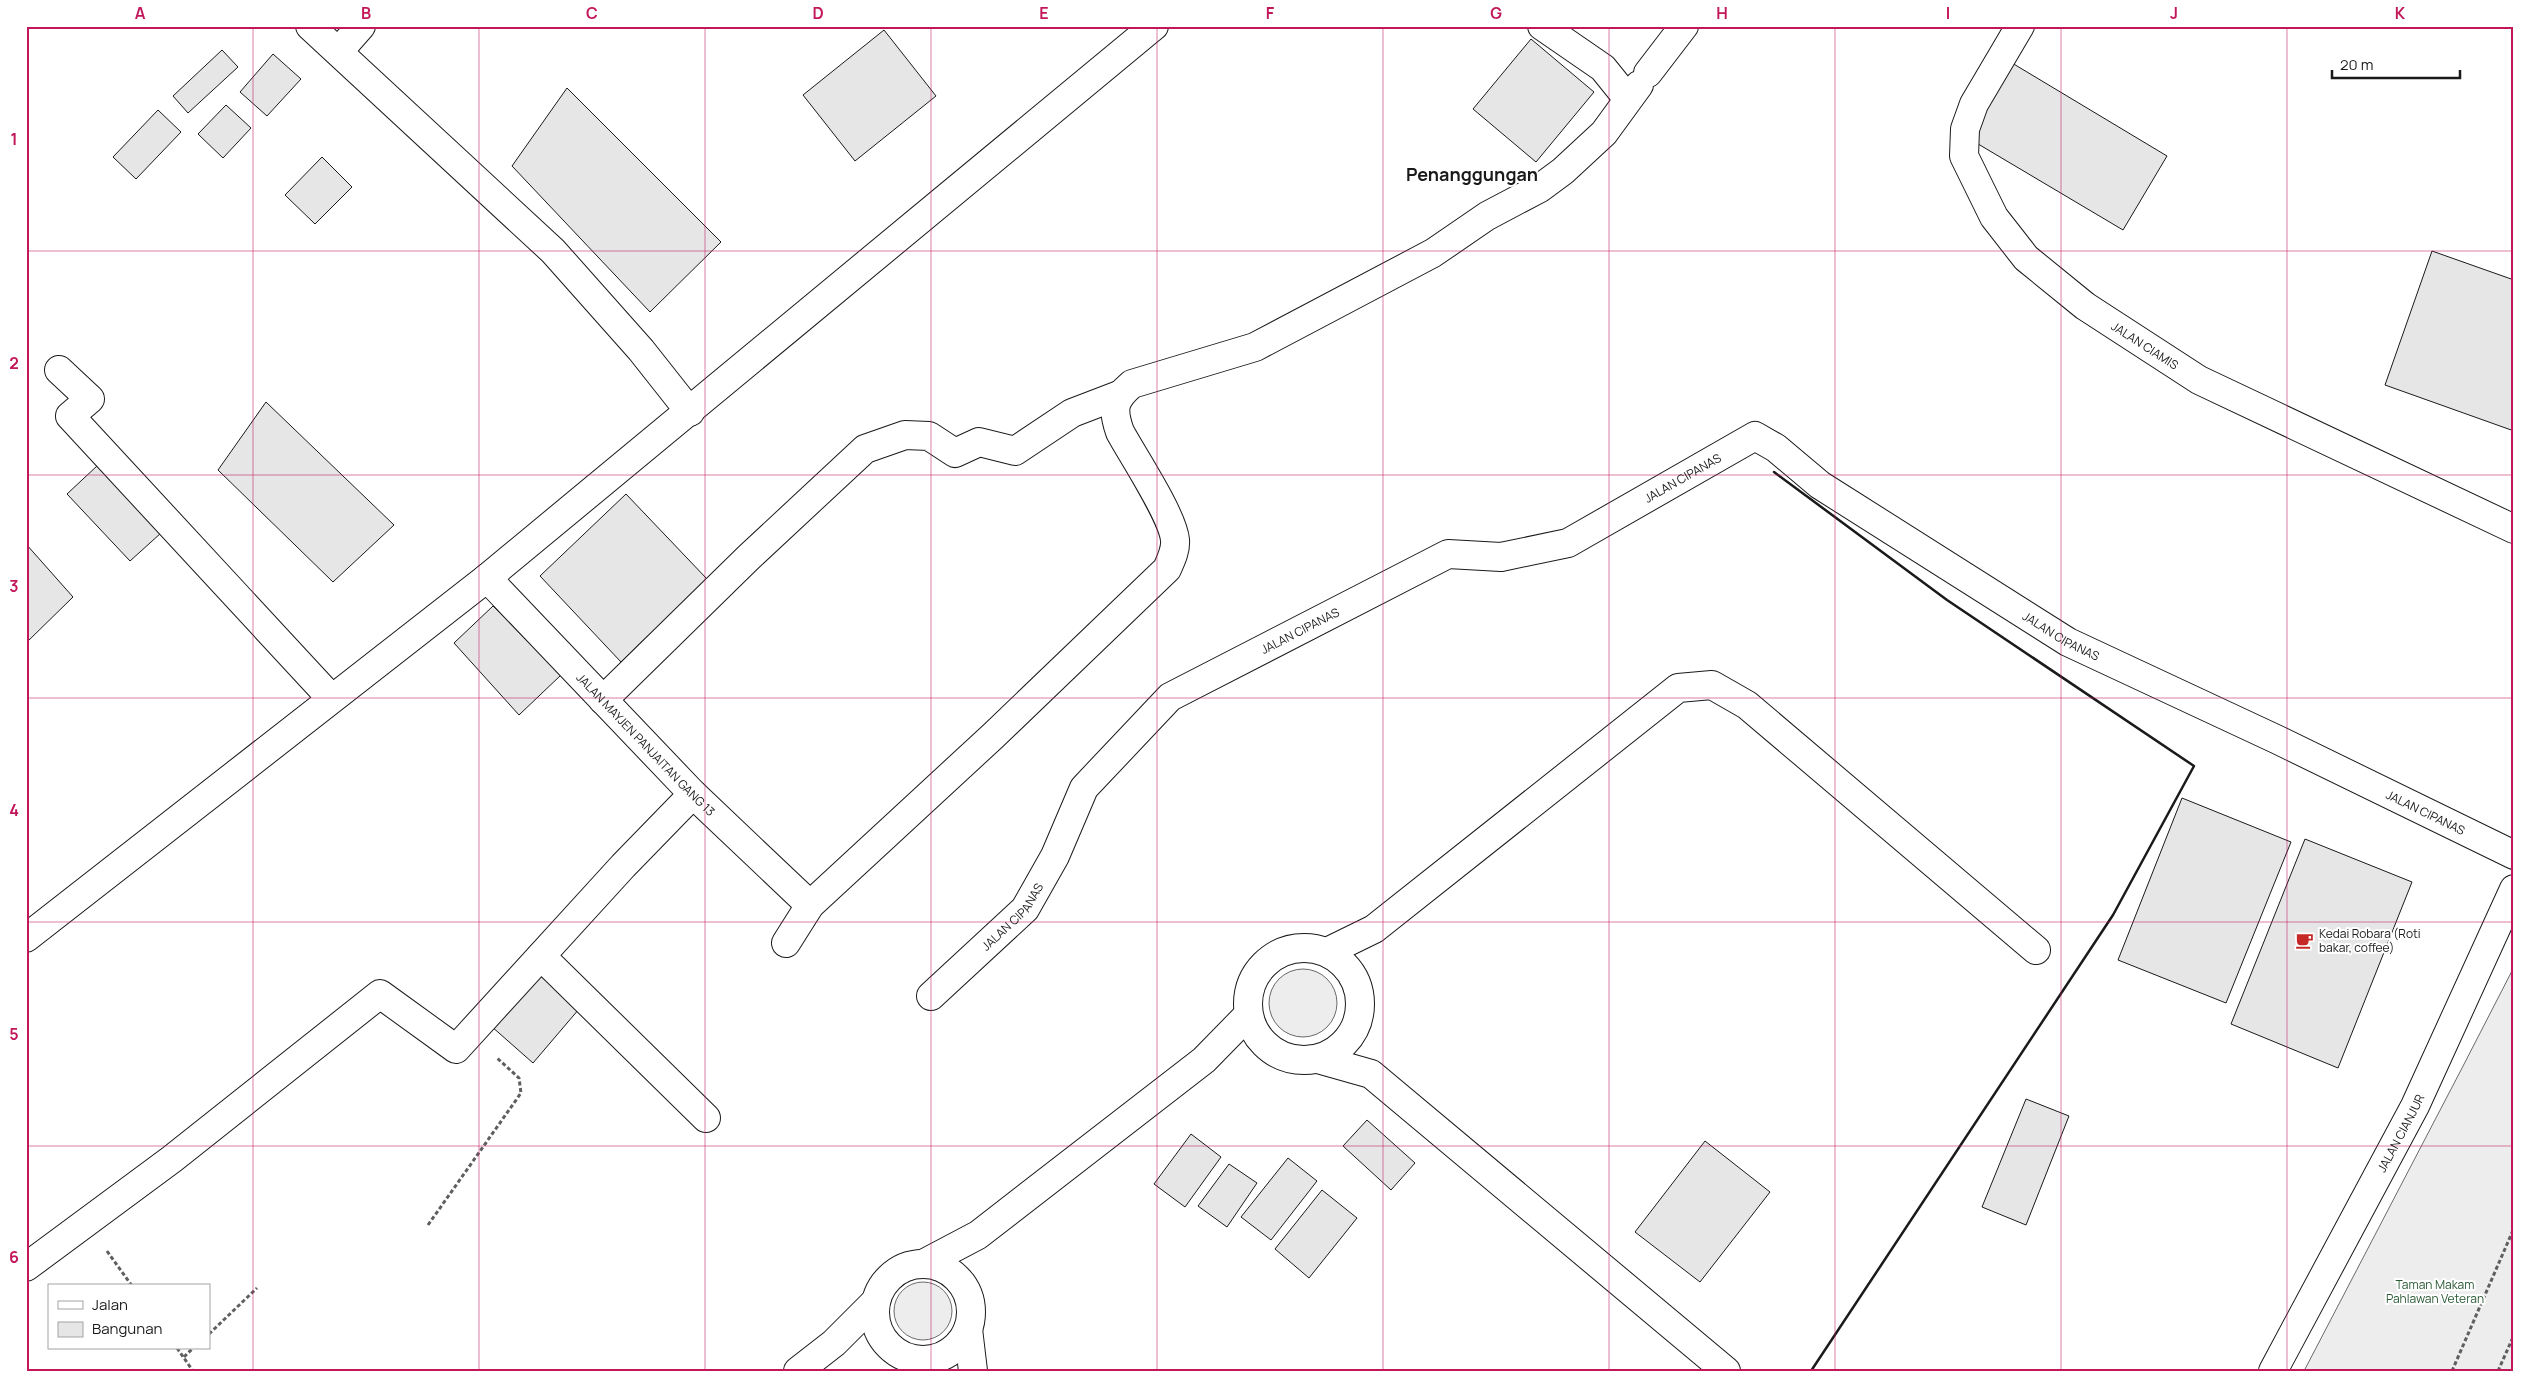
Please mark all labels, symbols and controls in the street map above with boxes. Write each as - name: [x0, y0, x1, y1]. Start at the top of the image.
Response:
- text: A: [135, 2, 146, 24]
- text: B: [361, 2, 371, 24]
- text: C: [586, 2, 598, 24]
- text: D: [812, 2, 824, 24]
- text: E: [1039, 2, 1049, 24]
- text: F: [1266, 2, 1275, 24]
- text: G: [1490, 2, 1502, 24]
- text: H: [1716, 2, 1728, 24]
- text: I: [1946, 2, 1950, 24]
- text: J: [2170, 2, 2178, 24]
- text: K: [2395, 2, 2406, 24]
- scale bar: [2332, 48, 2460, 80]
- text: 20 m: [2340, 54, 2373, 75]
- text: 1: [10, 128, 18, 150]
- district label: Penanggungan: [1406, 162, 1538, 186]
- street label: JALAN CIAMIS: [2108, 317, 2182, 373]
- text: 2: [9, 352, 19, 374]
- street label: JALAN CIPANAS: [1641, 449, 1724, 506]
- text: 3: [9, 575, 19, 597]
- street label: JALAN CIPANAS: [1258, 603, 1342, 657]
- street label: JALAN CIPANAS: [2020, 607, 2102, 664]
- street label: JALAN MAYJEN PANJAITAN GANG 13: [573, 669, 719, 819]
- street label: JALAN CIPANAS: [2383, 786, 2468, 838]
- text: 4: [9, 799, 19, 821]
- street label: JALAN CIPANAS: [977, 880, 1047, 954]
- place label: Kedai Robara (Roti bakar, coffee): [2319, 925, 2421, 956]
- cafe icon: Kedai Robara (Roti bakar, coffee): [2295, 930, 2315, 950]
- text: 5: [9, 1023, 19, 1045]
- street label: JALAN CIANJUR: [2373, 1091, 2428, 1175]
- text: 6: [9, 1246, 19, 1268]
- park label: Taman Makam Pahlawan Veteran: [2386, 1276, 2484, 1307]
- legend: [48, 1284, 210, 1350]
- text: Jalan: [92, 1294, 128, 1315]
- text: Bangunan: [92, 1318, 162, 1339]

